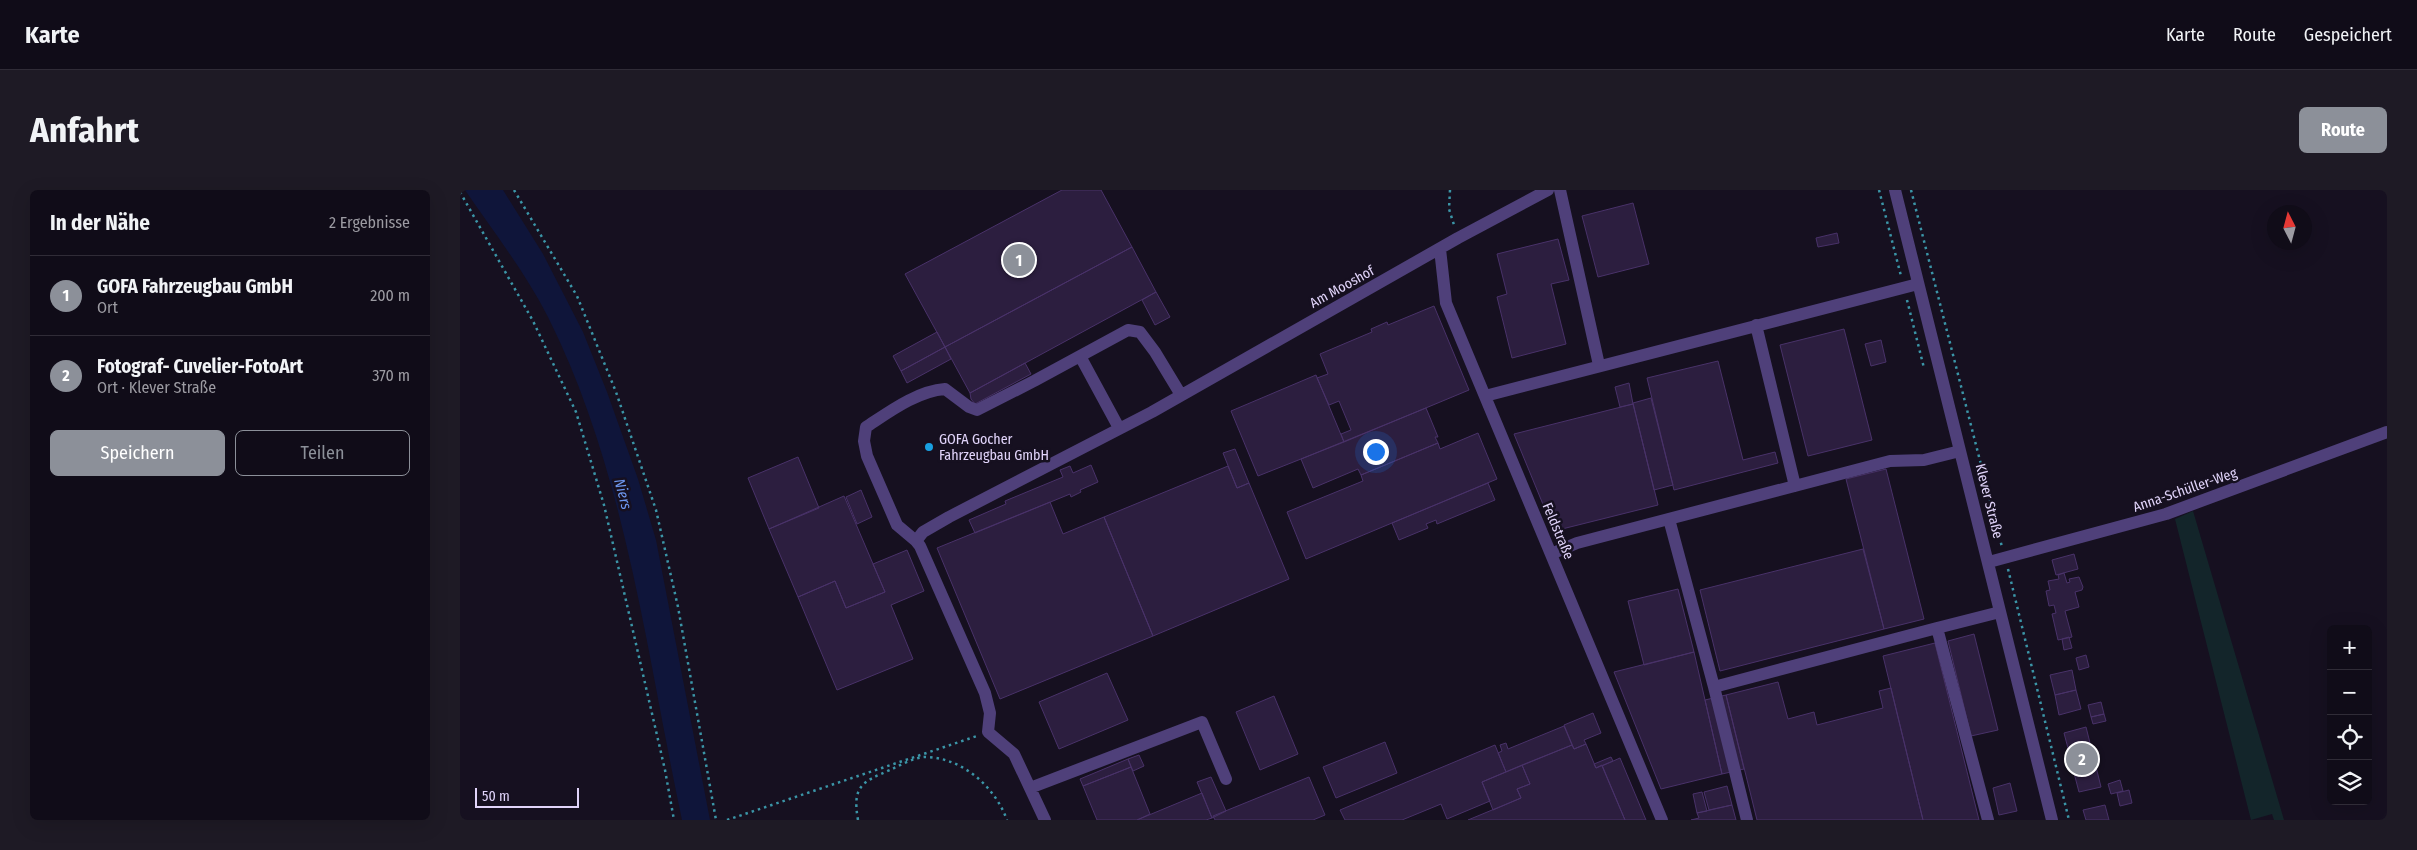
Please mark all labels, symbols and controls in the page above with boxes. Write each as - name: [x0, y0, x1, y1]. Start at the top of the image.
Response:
- text: Karte: [25, 21, 80, 49]
- text: Karte: [2166, 24, 2205, 46]
- text: Route: [2233, 24, 2276, 46]
- text: Gespeichert: [2304, 24, 2392, 46]
- button: Route: [2299, 107, 2387, 153]
- text: Anfahrt: [30, 109, 139, 151]
- north arrow: [2267, 205, 2312, 250]
- text: In der Nähe: [50, 210, 150, 236]
- text: 2 Ergebnisse: [329, 213, 410, 232]
- pin: 1: [1003, 241, 1035, 279]
- street label: Am Mooshof: [1307, 261, 1379, 312]
- text: GOFA Fahrzeugbau GmbH: [97, 275, 293, 298]
- text: 1: [63, 286, 69, 305]
- text: 200 m: [370, 286, 410, 305]
- text: Ort: [97, 298, 118, 317]
- text: Fotograf- Cuvelier-FotoArt: [97, 355, 303, 378]
- text: 2: [62, 366, 70, 385]
- text: 370 m: [372, 366, 410, 385]
- text: Ort · Klever Straße: [97, 378, 216, 397]
- button: Speichern: [50, 430, 225, 476]
- button: Teilen: [235, 430, 410, 476]
- place label: GOFA Gocher Fahrzeugbau GmbH: [939, 431, 1049, 464]
- your location: [1363, 439, 1389, 465]
- marker: GOFA Gocher Fahrzeugbau GmbH: [923, 441, 935, 453]
- street label: Klever Straße: [1972, 462, 2007, 540]
- street label: Anna-Schüller-Weg: [2131, 464, 2240, 516]
- water label: Niers: [610, 477, 636, 512]
- street label: Feldstraße: [1538, 500, 1578, 562]
- map controls: [2327, 625, 2372, 805]
- button: +: [2327, 625, 2372, 670]
- button: −: [2327, 670, 2372, 715]
- button: locate: [2327, 715, 2372, 760]
- pin: 2: [2066, 740, 2098, 778]
- button: layers: [2327, 760, 2372, 805]
- scale bar: [475, 785, 579, 808]
- text: 50 m: [482, 788, 510, 805]

